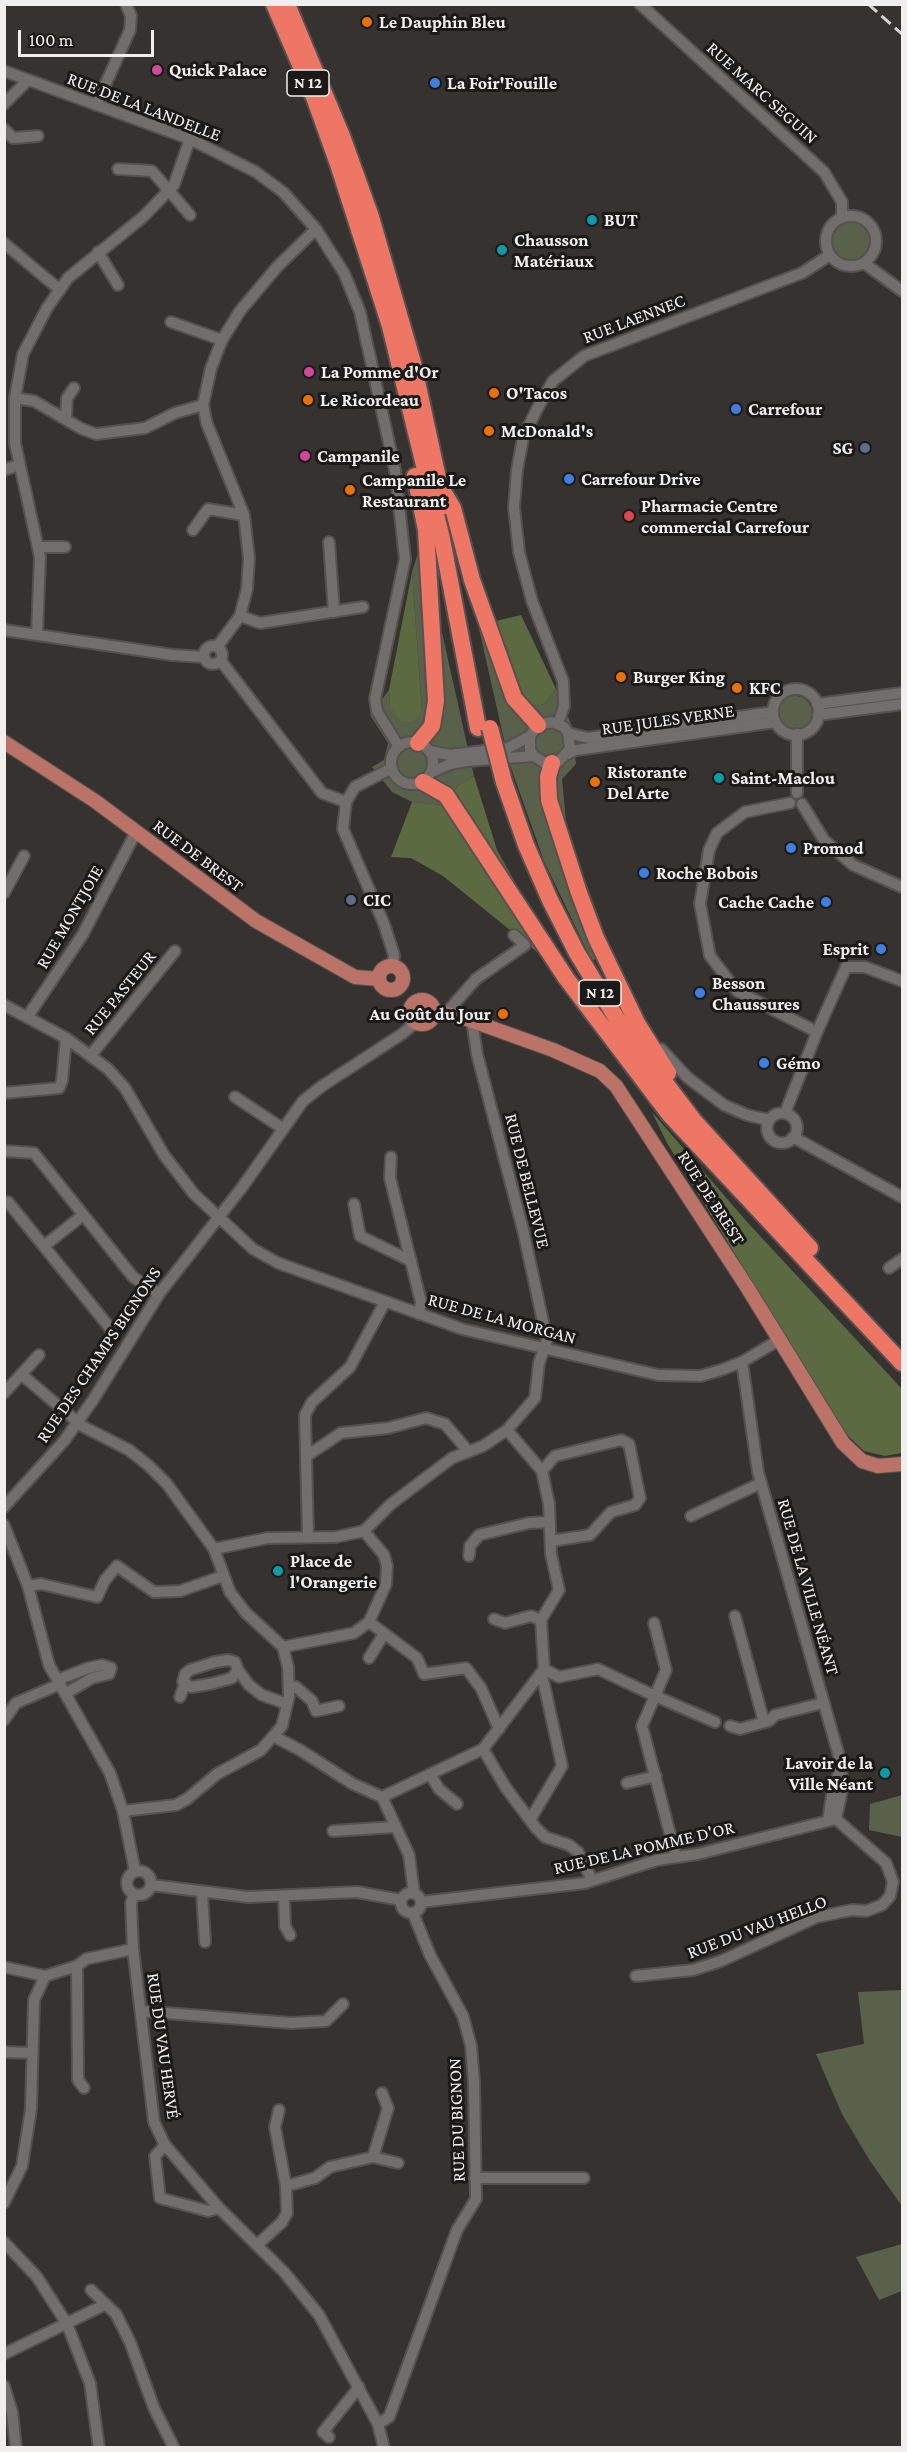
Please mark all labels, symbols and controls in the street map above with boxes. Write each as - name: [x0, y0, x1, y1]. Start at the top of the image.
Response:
- place label: Le Dauphin Bleu: [379, 11, 506, 33]
- marker: Le Dauphin Bleu: [360, 15, 374, 29]
- scale bar: [21, 18, 158, 56]
- text: 100 m: [29, 30, 73, 50]
- street label: RUE MARC SEGUIN: [702, 37, 822, 149]
- place label: Quick Palace: [169, 59, 267, 81]
- marker: Quick Palace: [150, 63, 164, 77]
- street label: RUE DE LA LANDELLE: [64, 68, 224, 146]
- road number: N 12: [287, 70, 329, 96]
- place label: La Foir'Fouille: [447, 72, 557, 94]
- marker: La Foir'Fouille: [428, 76, 442, 90]
- place label: BUT: [604, 209, 638, 231]
- marker: BUT: [585, 213, 599, 227]
- place label: Chausson Matériaux: [514, 229, 594, 272]
- marker: Chausson Matériaux: [495, 243, 509, 257]
- street label: RUE LAENNEC: [580, 290, 688, 348]
- place label: La Pomme d'Or: [321, 361, 439, 383]
- marker: La Pomme d'Or: [302, 365, 316, 379]
- place label: O'Tacos: [506, 382, 567, 404]
- marker: O'Tacos: [487, 386, 501, 400]
- place label: Le Ricordeau: [320, 389, 419, 411]
- marker: Le Ricordeau: [301, 393, 315, 407]
- place label: Carrefour: [748, 398, 822, 420]
- marker: Carrefour: [729, 402, 743, 416]
- place label: McDonald's: [501, 420, 593, 442]
- marker: McDonald's: [482, 424, 496, 438]
- place label: SG: [832, 437, 853, 459]
- marker: SG: [858, 441, 872, 455]
- place label: Campanile: [317, 445, 400, 467]
- marker: Campanile: [298, 449, 312, 463]
- place label: Carrefour Drive: [581, 468, 701, 490]
- place label: Campanile Le Restaurant: [362, 469, 466, 512]
- marker: Carrefour Drive: [562, 472, 576, 486]
- marker: Campanile Le Restaurant: [343, 483, 357, 497]
- place label: Pharmacie Centre commercial Carrefour: [641, 495, 809, 538]
- marker: Pharmacie Centre commercial Carrefour: [622, 509, 636, 523]
- place label: Burger King: [633, 666, 725, 688]
- marker: Burger King: [614, 670, 628, 684]
- place label: KFC: [749, 677, 781, 699]
- marker: KFC: [730, 681, 744, 695]
- street label: RUE JULES VERNE: [600, 700, 736, 740]
- place label: Ristorante Del Arte: [607, 761, 687, 804]
- place label: Saint-Maclou: [731, 767, 835, 789]
- marker: Saint-Maclou: [712, 771, 726, 785]
- marker: Ristorante Del Arte: [588, 775, 602, 789]
- street label: RUE DE BREST: [149, 815, 247, 897]
- place label: Promod: [803, 837, 864, 859]
- marker: Promod: [784, 841, 798, 855]
- street label: RUE MONTJOIE: [32, 861, 108, 973]
- place label: Roche Bobois: [656, 862, 758, 884]
- marker: Roche Bobois: [637, 866, 651, 880]
- place label: CIC: [363, 889, 391, 911]
- place label: Cache Cache: [718, 891, 814, 913]
- marker: CIC: [344, 893, 358, 907]
- marker: Cache Cache: [819, 895, 833, 909]
- place label: Esprit: [823, 938, 869, 960]
- marker: Esprit: [874, 942, 888, 956]
- street label: RUE PASTEUR: [79, 946, 161, 1040]
- place label: Besson Chaussures: [712, 972, 800, 1014]
- road number: N 12: [579, 980, 621, 1006]
- marker: Besson Chaussures: [693, 986, 707, 1000]
- place label: Au Goût du Jour: [369, 1003, 491, 1025]
- marker: Au Goût du Jour: [496, 1007, 510, 1021]
- place label: Gémo: [776, 1052, 821, 1074]
- marker: Gémo: [757, 1056, 771, 1070]
- street label: RUE DE BELLEVUE: [500, 1111, 554, 1251]
- street label: RUE DE BREST: [673, 1147, 749, 1249]
- street label: RUE DES CHAMPS BIGNONS: [32, 1263, 166, 1447]
- street label: RUE DE LA MORGAN: [426, 1289, 578, 1349]
- street label: RUE DE LA VILLE NÉANT: [772, 1496, 844, 1678]
- place label: Place de l'Orangerie: [290, 1550, 377, 1592]
- marker: Place de l'Orangerie: [271, 1564, 285, 1578]
- place label: Lavoir de la Ville Néant: [785, 1752, 873, 1794]
- marker: Lavoir de la Ville Néant: [878, 1766, 892, 1780]
- street label: RUE DE LA POMME D'OR: [552, 1817, 736, 1879]
- street label: RUE DU VAU HELLO: [684, 1890, 830, 1964]
- street label: RUE DU VAU HERVÉ: [142, 1971, 184, 2121]
- street label: RUE DU BIGNON: [444, 2058, 470, 2182]

